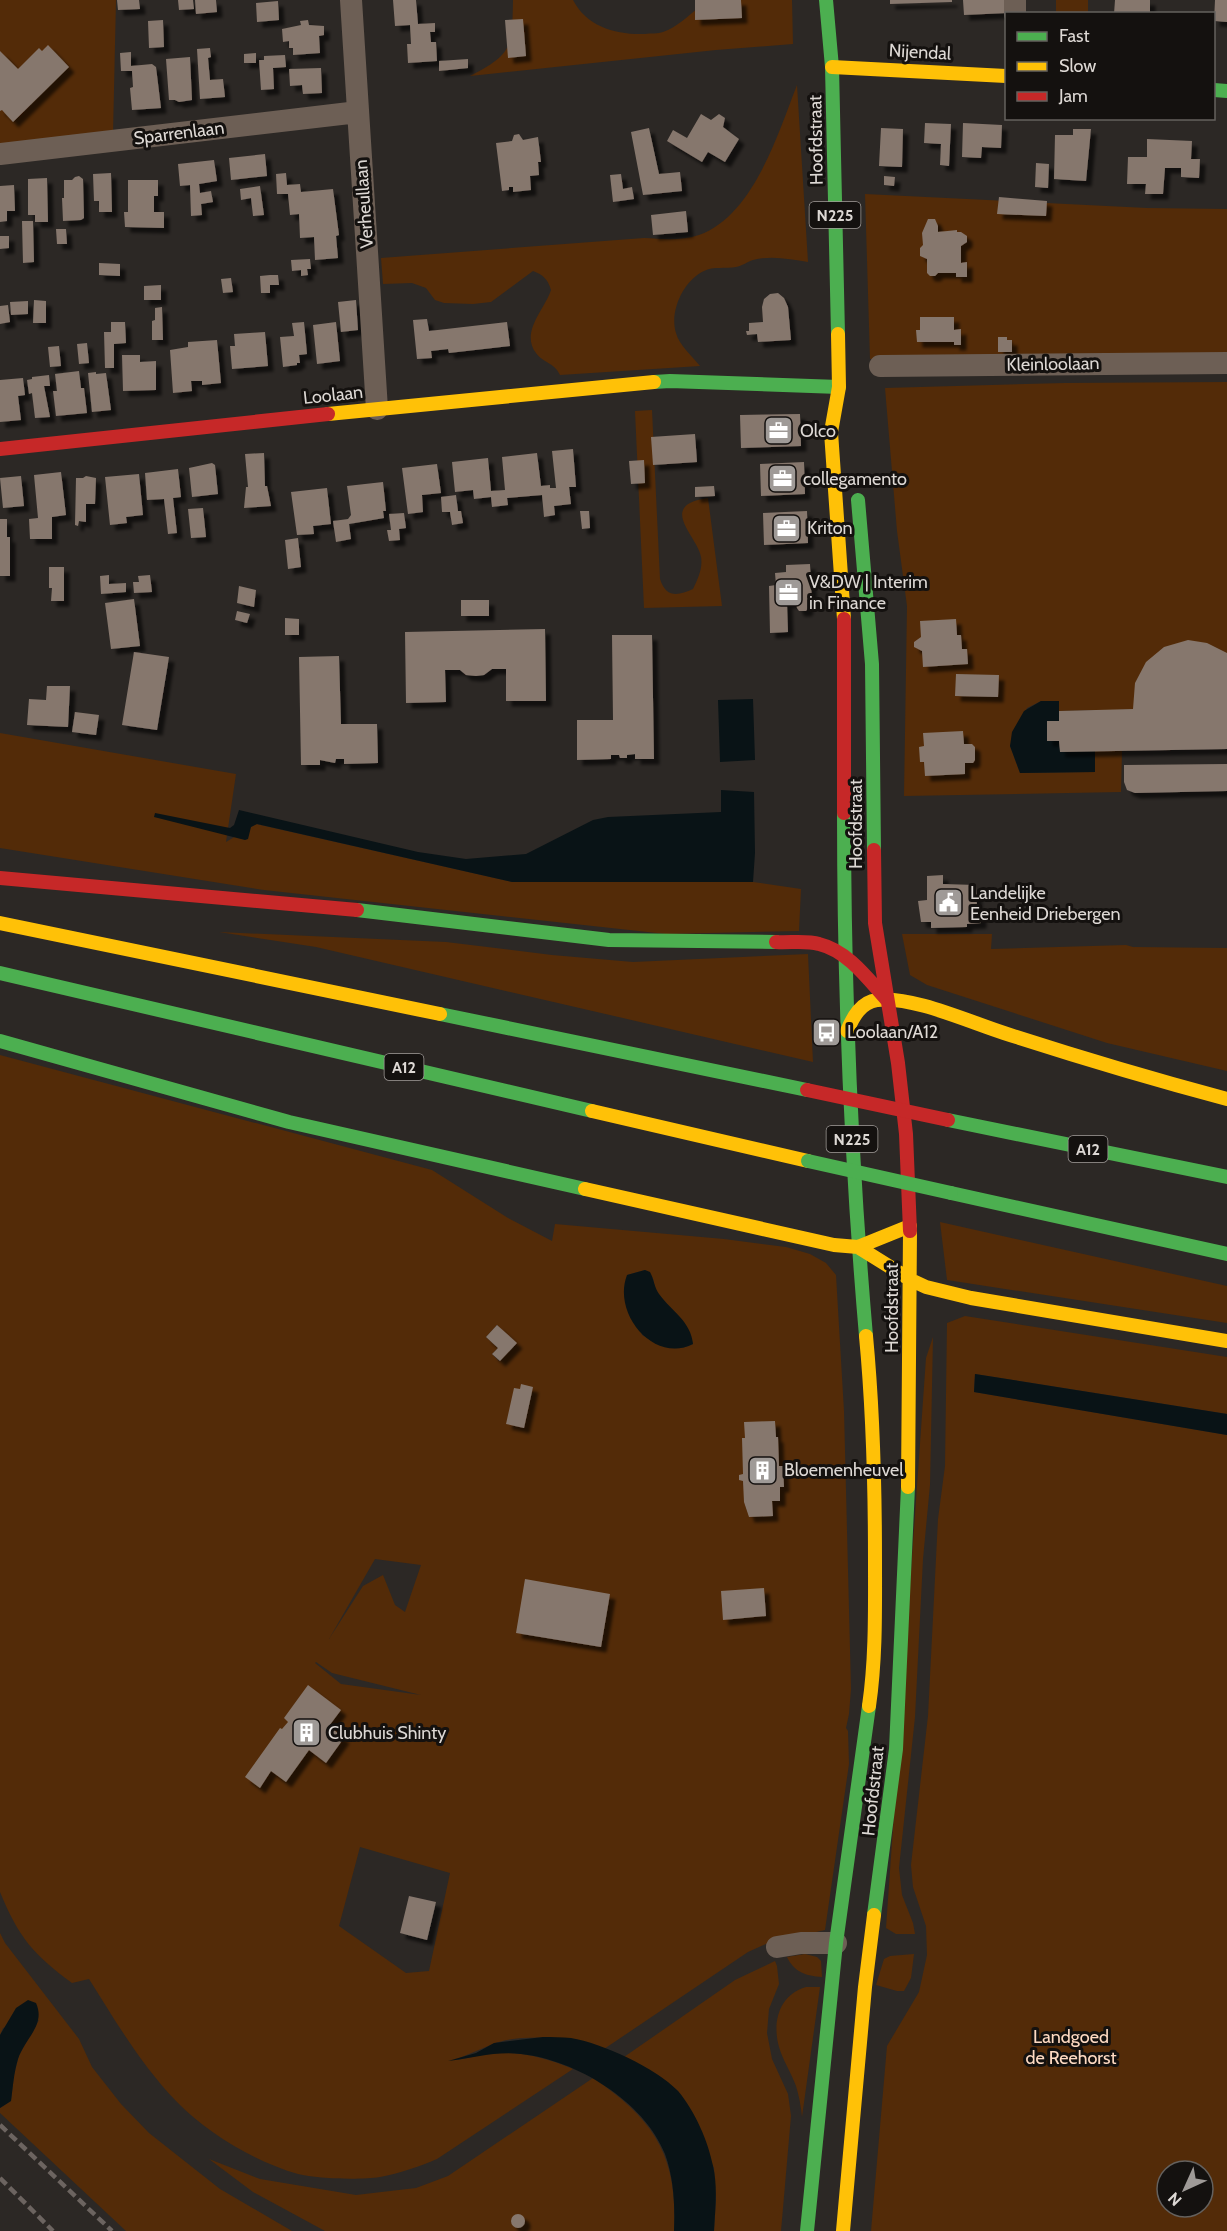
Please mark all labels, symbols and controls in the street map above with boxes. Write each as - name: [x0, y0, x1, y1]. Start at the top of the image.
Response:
- legend: [1005, 12, 1215, 120]
- text: Fast: [1059, 25, 1090, 47]
- street label: Nijendal: [888, 39, 952, 65]
- text: Slow: [1059, 55, 1096, 77]
- text: Jam: [1058, 85, 1088, 107]
- street label: Hoofdstraat: [804, 95, 828, 185]
- street label: Sparrenlaan: [132, 117, 226, 149]
- street label: Verheullaan: [350, 159, 378, 249]
- road number: N225: [810, 202, 860, 228]
- street label: Kleinloolaan: [1006, 352, 1100, 376]
- street label: Loolaan: [302, 381, 364, 409]
- office icon: Olco: [763, 415, 795, 447]
- place label: Olco: [800, 420, 836, 442]
- office icon: collegamento: [766, 463, 798, 495]
- place label: collegamento: [803, 468, 907, 490]
- office icon: Kriton: [770, 512, 802, 544]
- place label: Kriton: [807, 517, 853, 539]
- place label: V&DW | Interim in Finance: [809, 571, 928, 614]
- office icon: V&DW | Interim in Finance: [772, 576, 804, 608]
- street label: Hoofdstraat: [845, 779, 867, 869]
- place label: Landelijke Eenheid Driebergen: [970, 882, 1121, 925]
- public building icon: Landelijke Eenheid Driebergen: [933, 887, 965, 919]
- bus stop icon: Loolaan/A12: [810, 1016, 842, 1048]
- place label: Loolaan/A12: [847, 1021, 938, 1043]
- road number: A12: [384, 1054, 424, 1080]
- road number: N225: [826, 1126, 878, 1152]
- road number: A12: [1068, 1136, 1108, 1162]
- street label: Hoofdstraat: [881, 1263, 903, 1353]
- building icon: Bloemenheuvel: [747, 1454, 779, 1486]
- place label: Bloemenheuvel: [784, 1459, 904, 1481]
- building icon: Clubhuis Shinty: [291, 1717, 323, 1749]
- place label: Clubhuis Shinty: [328, 1722, 446, 1744]
- street label: Hoofdstraat: [857, 1745, 889, 1837]
- park label: Landgoed de Reehorst: [1025, 2026, 1117, 2069]
- north arrow: [1155, 2159, 1215, 2219]
- text: N: [1164, 2189, 1185, 2210]

